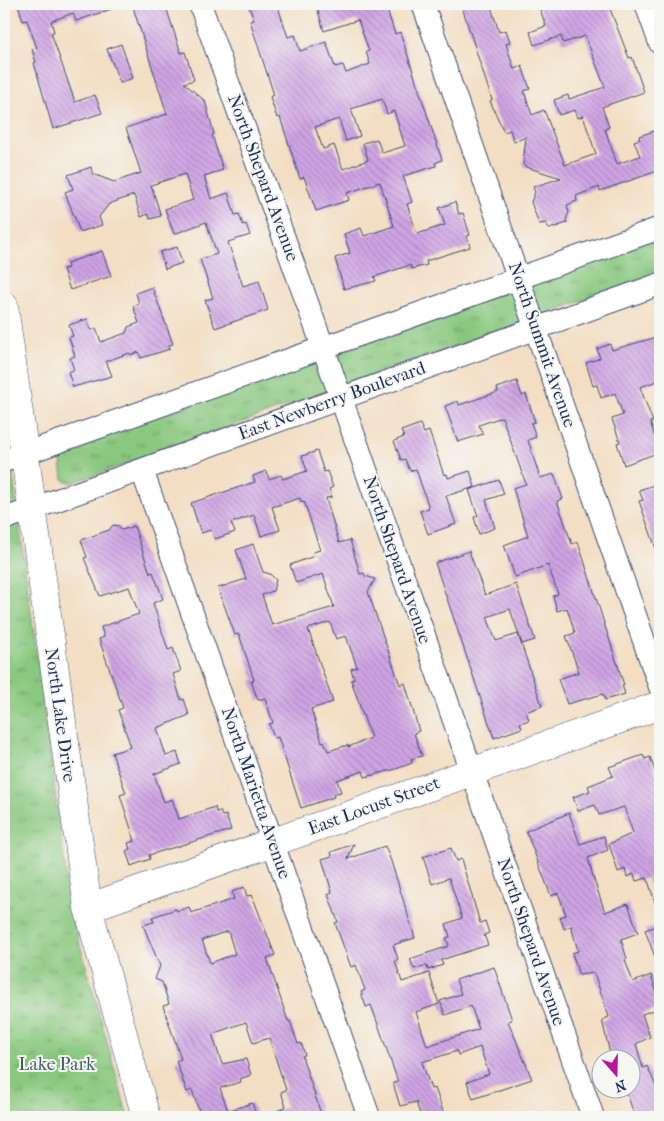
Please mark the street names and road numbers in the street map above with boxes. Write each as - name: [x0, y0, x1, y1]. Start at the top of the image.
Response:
- street label: North Shepard Avenue: [223, 92, 303, 264]
- street label: North Summit Avenue: [504, 260, 580, 430]
- street label: East Newberry Boulevard: [236, 357, 429, 445]
- street label: North Shepard Avenue: [358, 473, 436, 647]
- street label: North Lake Drive: [40, 646, 80, 784]
- street label: North Marietta Avenue: [217, 704, 295, 882]
- street label: East Locust Street: [305, 772, 443, 840]
- street label: North Shepard Avenue: [492, 855, 570, 1029]

